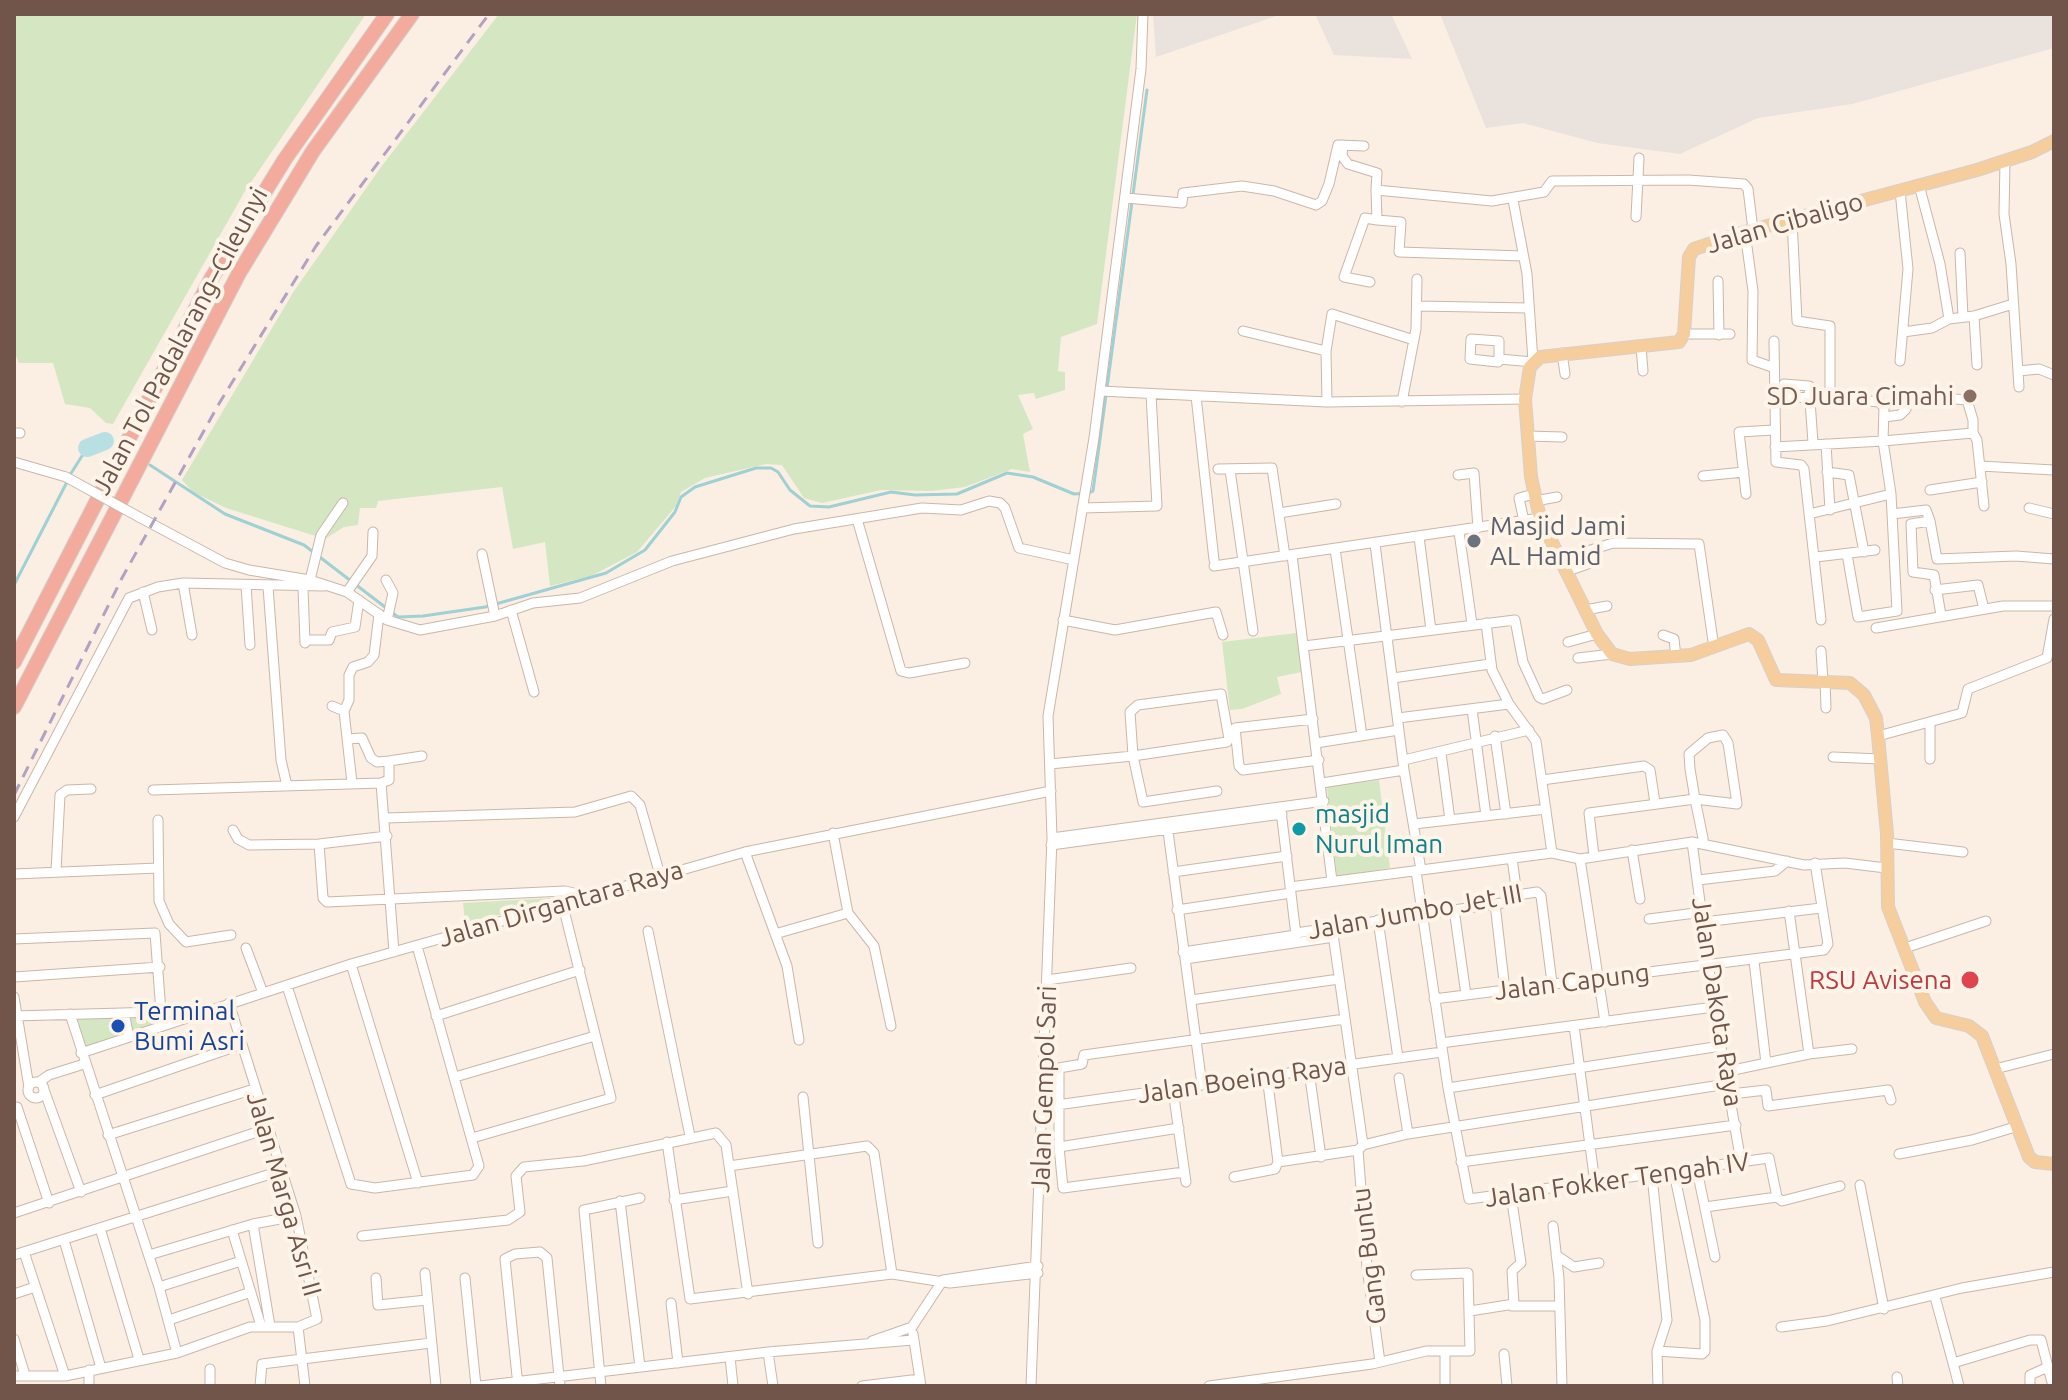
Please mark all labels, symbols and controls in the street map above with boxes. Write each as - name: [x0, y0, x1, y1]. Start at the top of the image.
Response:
- street label: Jalan Tol Padalarang–Cileunyi: [86, 182, 274, 500]
- street label: Jalan Cibaligo: [1703, 186, 1867, 260]
- place label: SD Juara Cimahi: [1767, 380, 1954, 412]
- marker: SD Juara Cimahi: [1961, 387, 1979, 405]
- place label: Masjid Jami AL Hamid: [1490, 510, 1626, 572]
- marker: Masjid Jami AL Hamid: [1465, 532, 1483, 550]
- place label: masjid Nurul Iman: [1315, 798, 1443, 860]
- marker: masjid Nurul Iman: [1290, 820, 1308, 838]
- street label: Jalan Dirgantara Raya: [435, 854, 687, 954]
- street label: Jalan Jumbo Jet III: [1305, 878, 1525, 946]
- street label: Jalan Dakota Raya: [1685, 895, 1749, 1109]
- street label: Jalan Capung: [1492, 957, 1652, 1007]
- place label: RSU Avisena: [1809, 964, 1952, 996]
- marker: RSU Avisena: [1959, 969, 1981, 991]
- street label: Jalan Gempol Sari: [1025, 985, 1063, 1193]
- place label: Terminal Bumi Asri: [134, 995, 245, 1056]
- marker: Terminal Bumi Asri: [109, 1017, 127, 1035]
- street label: Jalan Boeing Raya: [1136, 1050, 1348, 1110]
- street label: Jalan Marga Asri II: [240, 1088, 328, 1300]
- street label: Jalan Fokker Tengah IV: [1483, 1146, 1751, 1214]
- street label: Gang Buntu: [1345, 1186, 1393, 1326]

